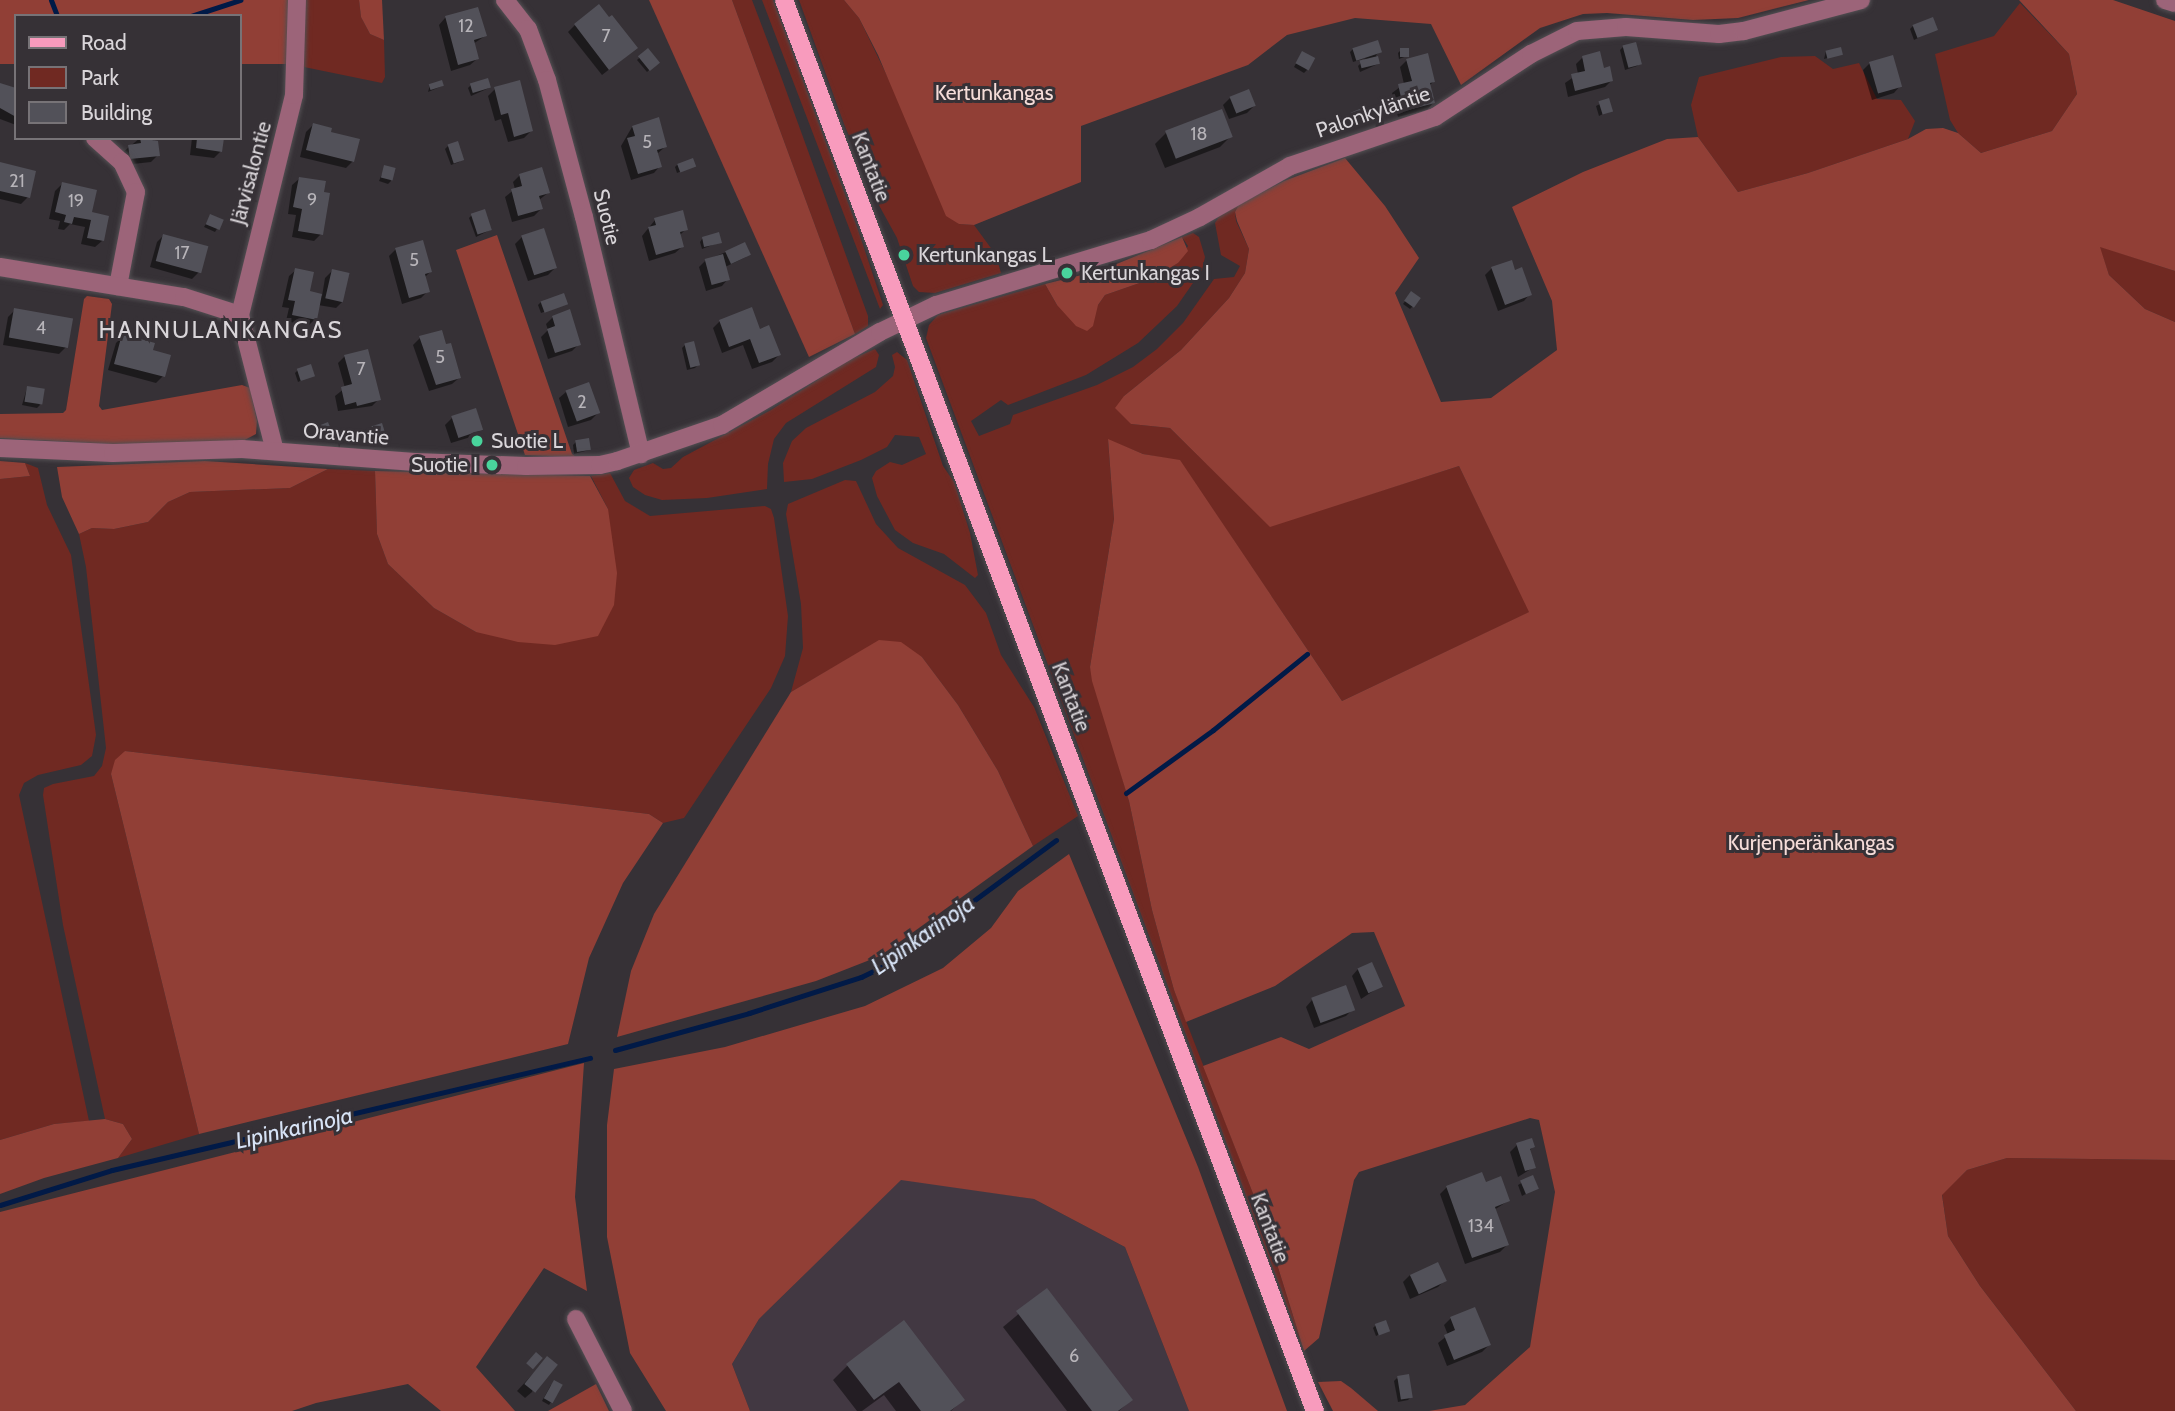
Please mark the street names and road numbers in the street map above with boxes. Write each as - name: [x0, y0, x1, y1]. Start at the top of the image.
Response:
- street label: Palonkyläntie: [1313, 81, 1433, 143]
- street label: Järvisalontie: [225, 119, 277, 227]
- street label: Kantatie: [846, 129, 896, 205]
- street label: Suotie: [588, 186, 626, 248]
- street label: Oravantie: [302, 418, 390, 450]
- street label: Kantatie: [1046, 659, 1096, 735]
- street label: Kantatie: [1245, 1190, 1295, 1266]

